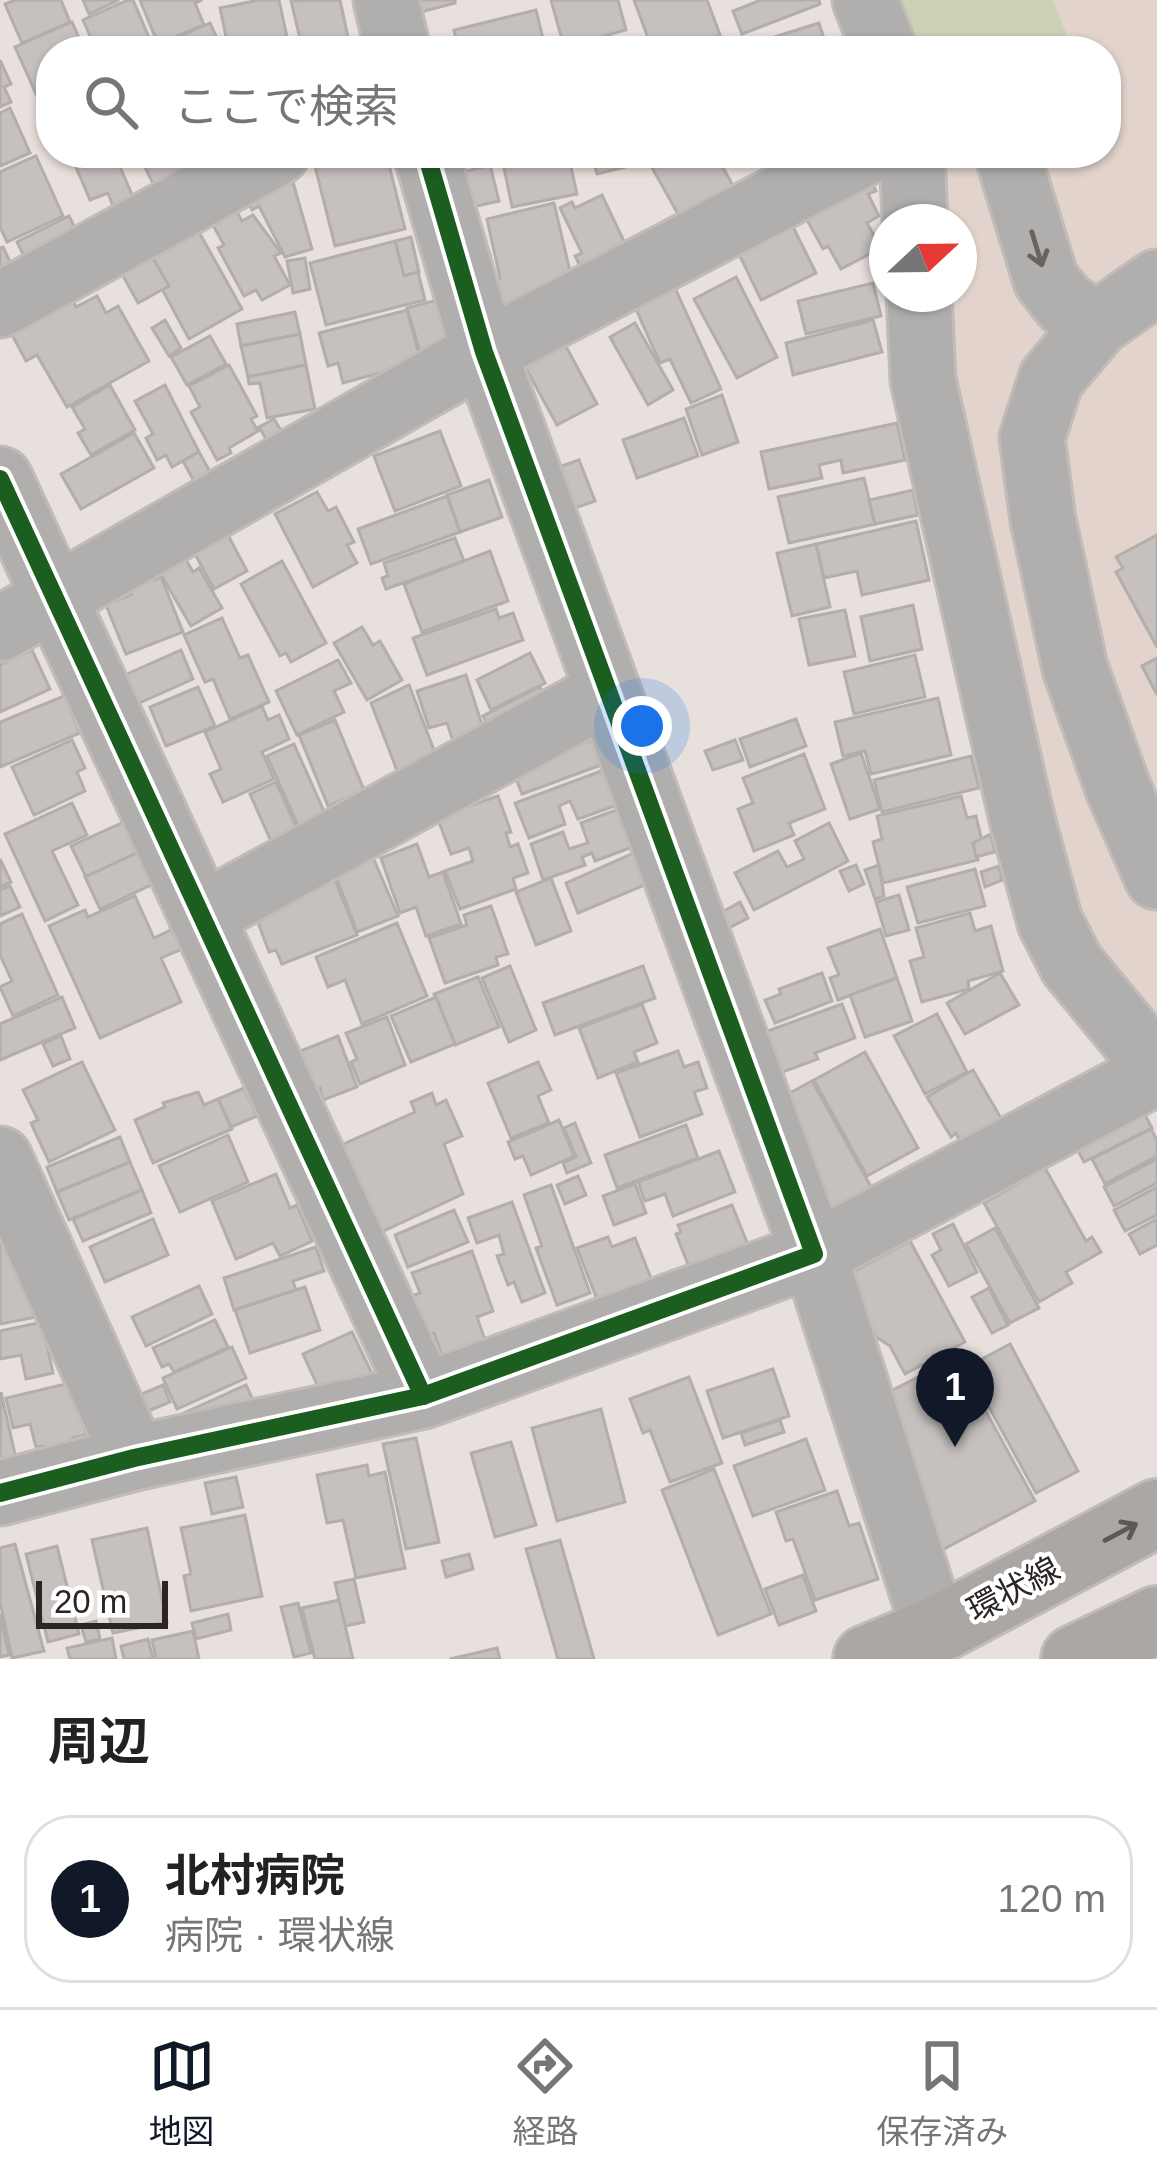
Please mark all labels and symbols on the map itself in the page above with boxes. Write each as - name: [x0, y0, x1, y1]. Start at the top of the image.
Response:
- north arrow: [869, 204, 977, 312]
- one-way arrow: [1027, 229, 1049, 267]
- your location: [612, 696, 672, 756]
- pin: 1: [916, 1348, 994, 1447]
- one-way arrow: [1103, 1520, 1138, 1543]
- street label: 環状線: [961, 1550, 1066, 1629]
- scale bar: [36, 1575, 168, 1628]

